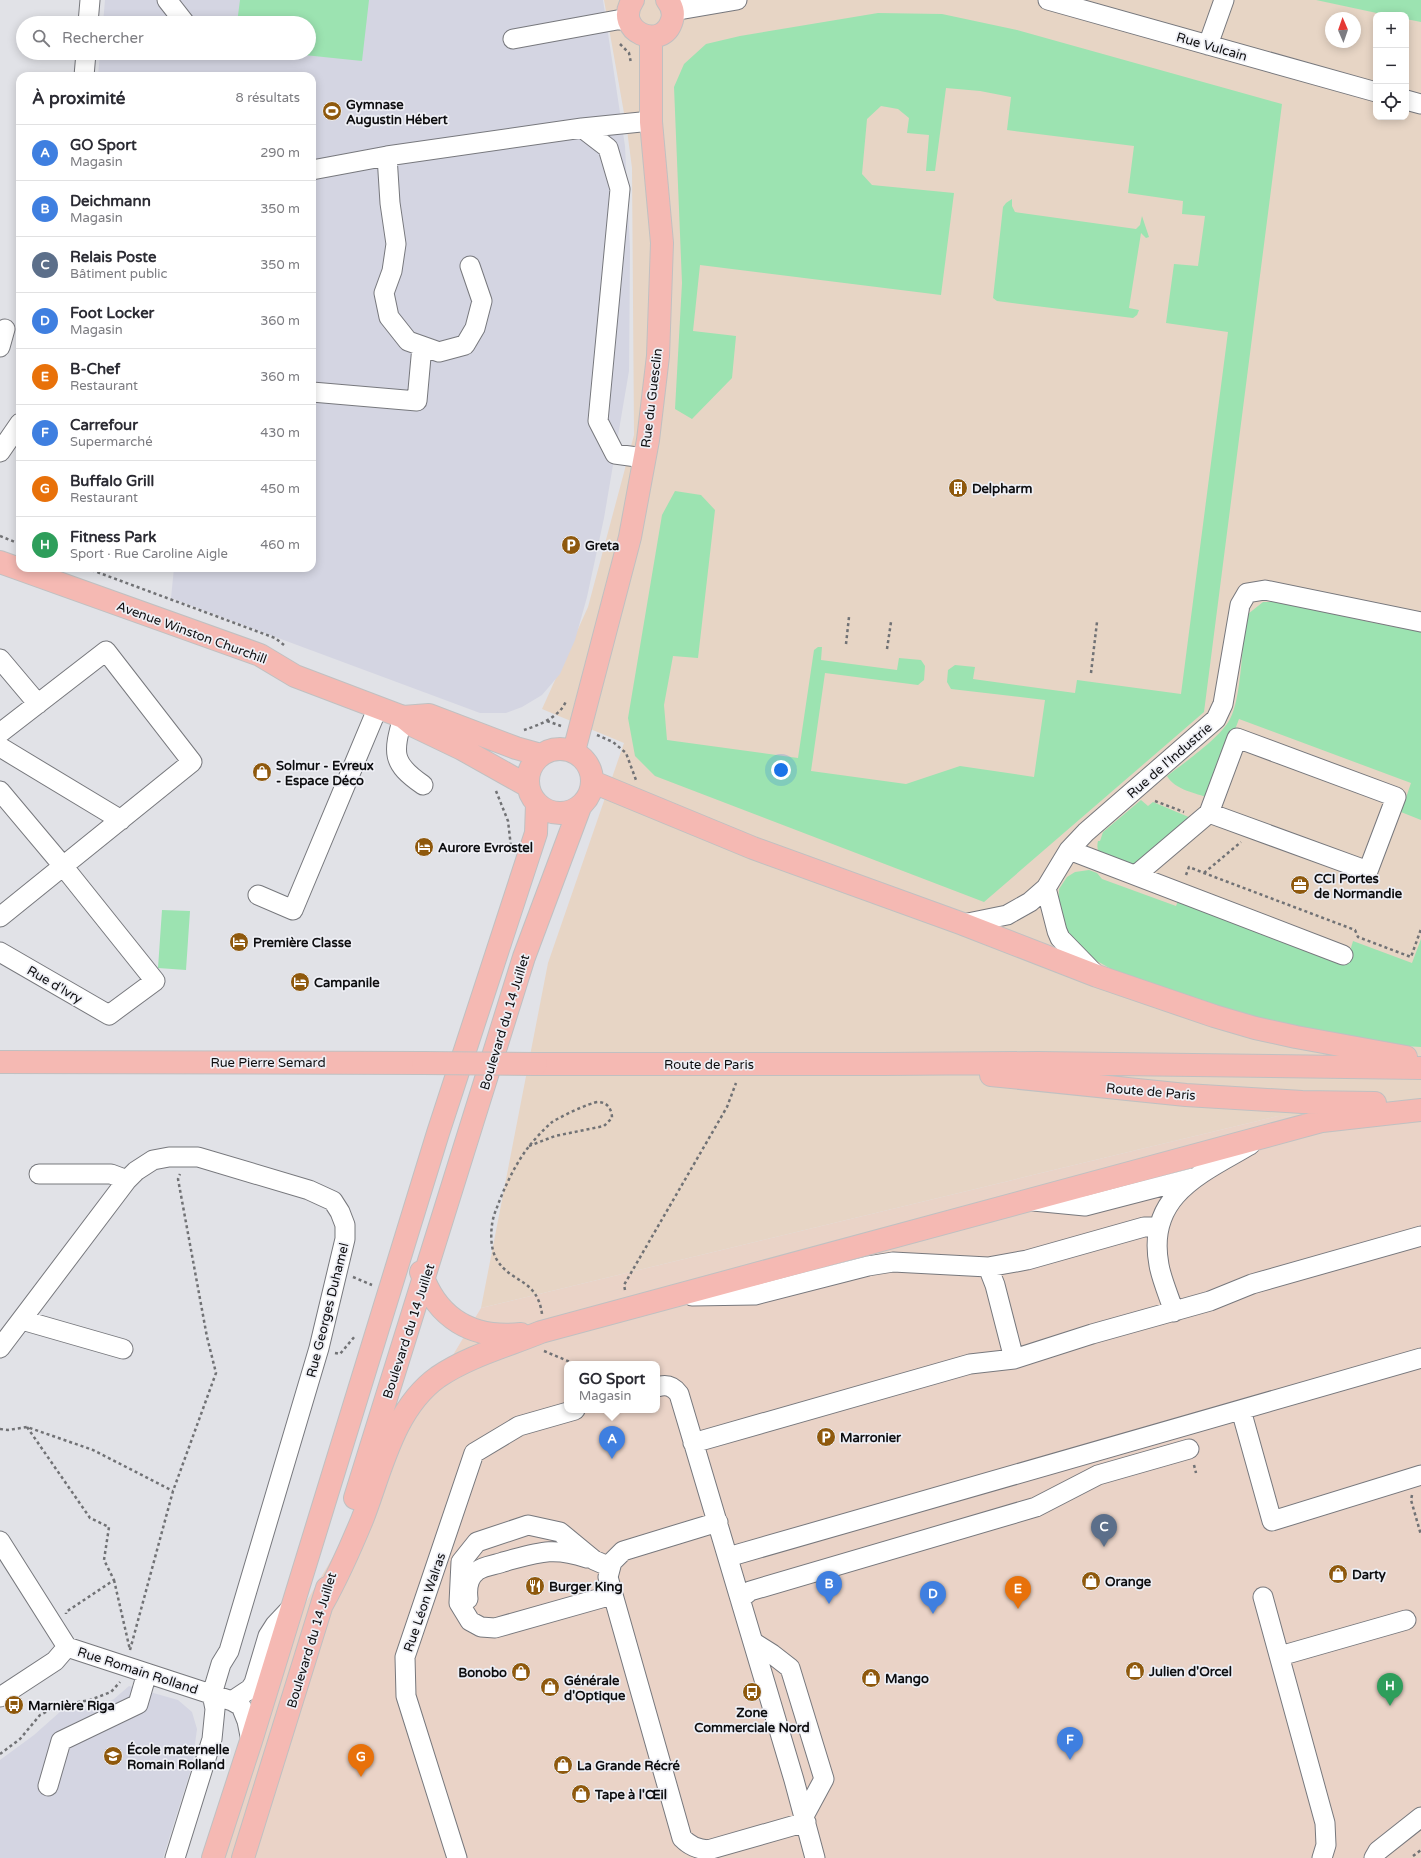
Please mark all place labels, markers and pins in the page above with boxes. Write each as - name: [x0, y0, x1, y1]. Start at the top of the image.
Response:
- place label: Gymnase Augustin Hébert: [346, 97, 448, 128]
- sports icon: Gymnase Augustin Hébert: [321, 100, 343, 122]
- building icon: Delpharm: [947, 477, 969, 499]
- place label: Delpharm: [972, 481, 1033, 497]
- parking icon: Greta: [560, 534, 582, 556]
- place label: Greta: [585, 538, 619, 554]
- place label: Solmur - Evreux - Espace Déco: [276, 758, 374, 789]
- shop icon: Solmur - Evreux - Espace Déco: [251, 761, 273, 783]
- hotel icon: Aurore Evrostel: [413, 836, 435, 858]
- place label: Aurore Evrostel: [438, 840, 533, 856]
- place label: CCI Portes de Normandie: [1314, 871, 1403, 902]
- office icon: CCI Portes de Normandie: [1289, 874, 1311, 896]
- hotel icon: Première Classe: [228, 931, 250, 953]
- place label: Première Classe: [253, 935, 352, 951]
- hotel icon: Campanile: [289, 971, 311, 993]
- place label: Campanile: [314, 975, 380, 991]
- pin: A: [599, 1426, 625, 1459]
- parking icon: Marronier: [815, 1426, 837, 1448]
- place label: Marronier: [840, 1430, 902, 1446]
- pin: C: [1091, 1514, 1117, 1547]
- shop icon: Darty: [1327, 1563, 1349, 1585]
- place label: Darty: [1352, 1567, 1386, 1583]
- shop icon: Orange: [1080, 1570, 1102, 1592]
- pin: B: [816, 1571, 842, 1604]
- place label: Orange: [1105, 1574, 1152, 1590]
- restaurant icon: Burger King: [524, 1575, 546, 1597]
- pin: E: [1005, 1576, 1031, 1609]
- place label: Burger King: [549, 1579, 623, 1595]
- pin: D: [920, 1581, 946, 1614]
- shop icon: Julien d'Orcel: [1124, 1660, 1146, 1682]
- shop icon: Bonobo: [510, 1661, 532, 1683]
- place label: Julien d'Orcel: [1148, 1664, 1232, 1680]
- place label: Bonobo: [458, 1665, 507, 1681]
- shop icon: Mango: [860, 1667, 882, 1689]
- place label: Mango: [885, 1671, 929, 1687]
- place label: Générale d'Optique: [564, 1673, 626, 1704]
- pin: H: [1377, 1673, 1403, 1706]
- shop icon: Générale d'Optique: [539, 1676, 561, 1698]
- bus stop icon: Zone Commerciale Nord: [741, 1681, 763, 1703]
- bus stop icon: Marnière Riga: [3, 1694, 25, 1716]
- place label: Marnière Riga: [28, 1698, 115, 1714]
- place label: Zone Commerciale Nord: [694, 1705, 810, 1736]
- pin: F: [1057, 1727, 1083, 1760]
- place label: École maternelle Romain Rolland: [127, 1741, 230, 1773]
- pin: G: [348, 1744, 374, 1777]
- school or university icon: École maternelle Romain Rolland: [102, 1745, 124, 1767]
- shop icon: La Grande Récré: [552, 1754, 574, 1776]
- place label: La Grande Récré: [577, 1758, 680, 1774]
- shop icon: Tape à l'Œil: [570, 1783, 592, 1805]
- place label: Tape à l'Œil: [594, 1787, 667, 1803]

